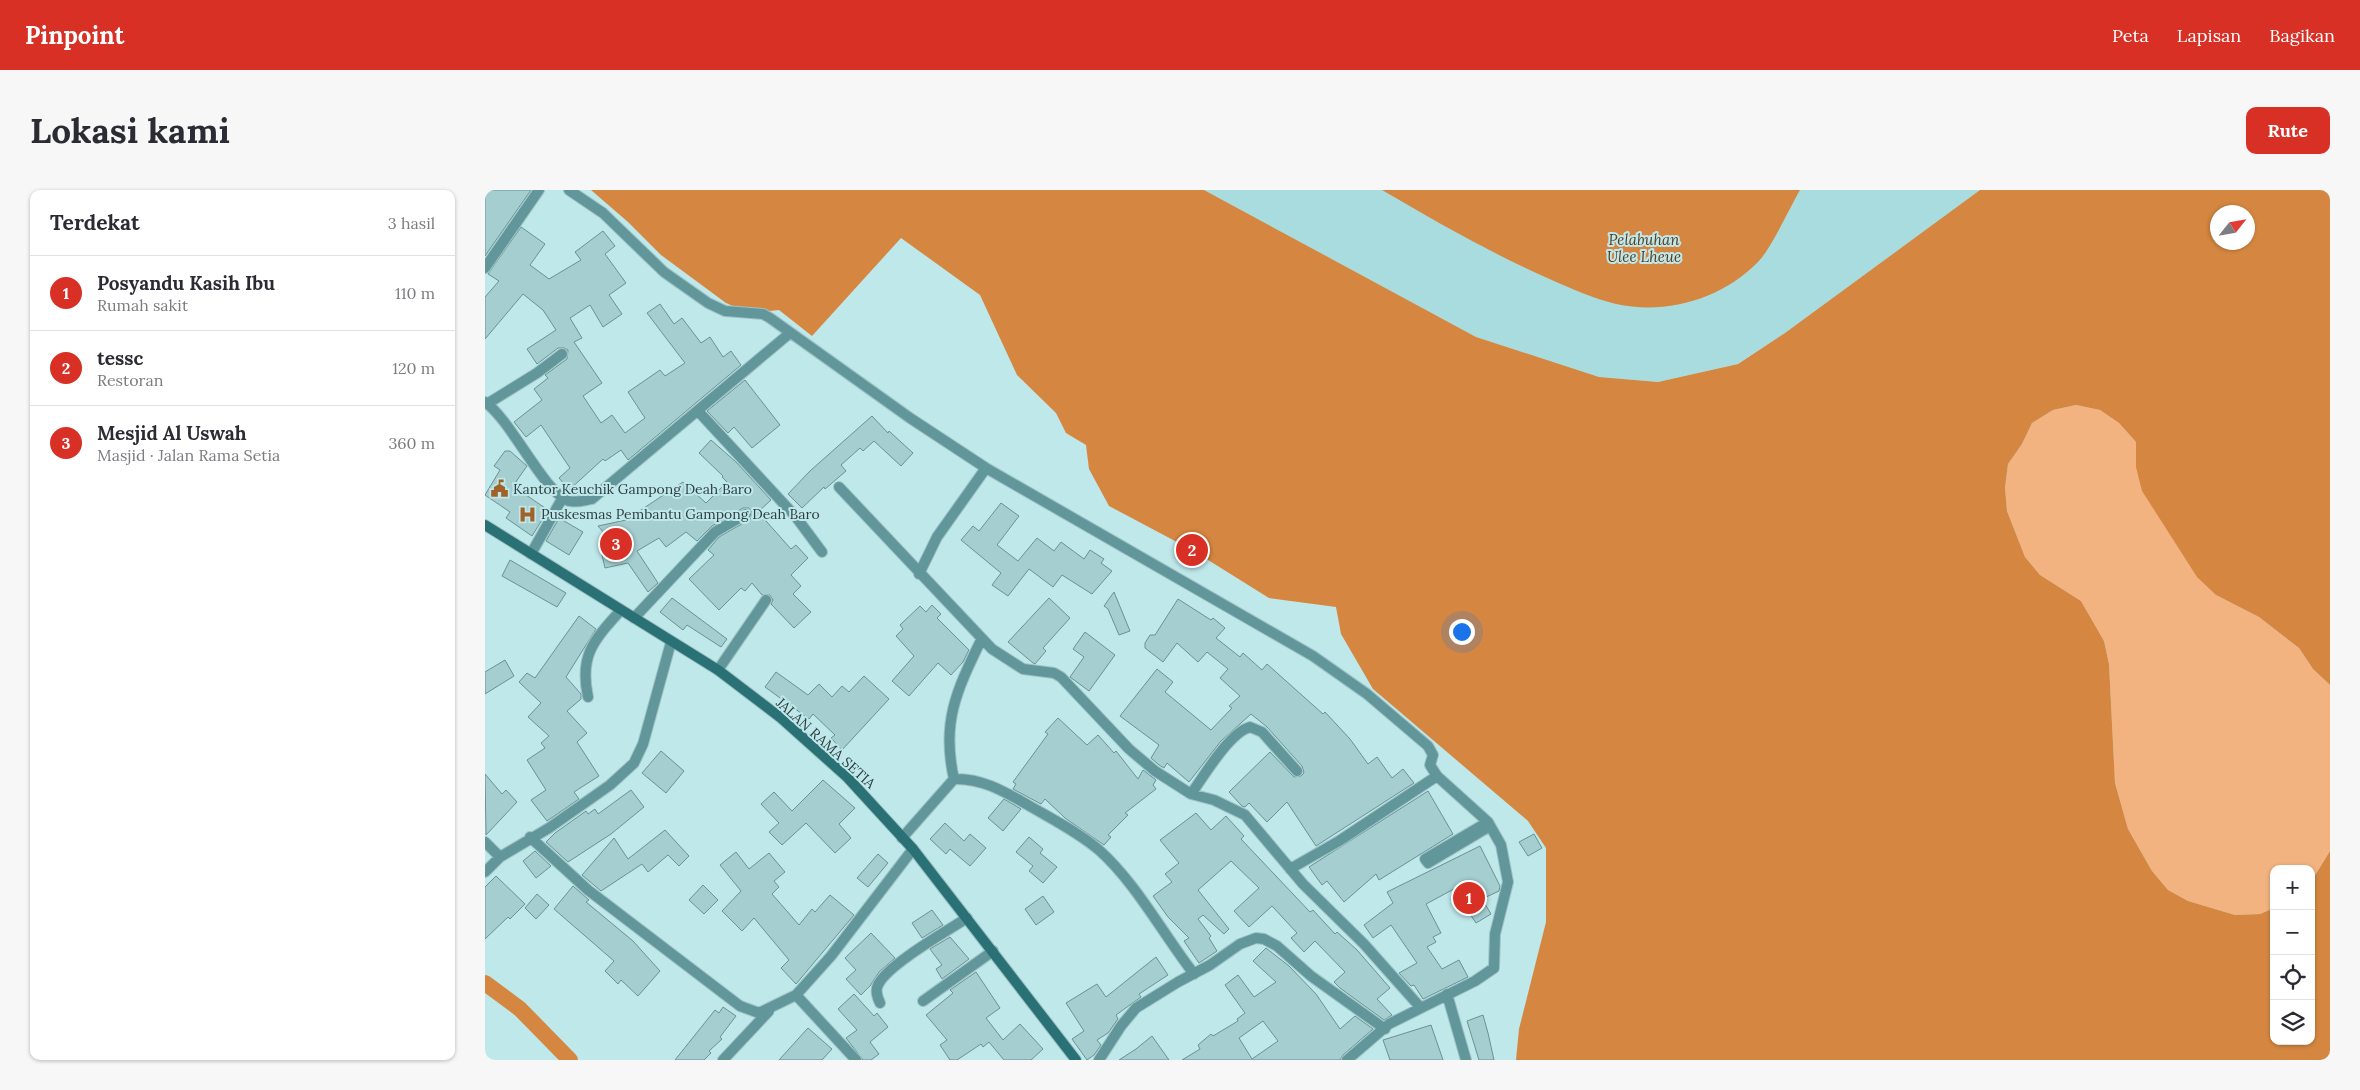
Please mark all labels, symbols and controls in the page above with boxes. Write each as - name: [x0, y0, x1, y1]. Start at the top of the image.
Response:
- text: Pinpoint: [25, 20, 124, 51]
- text: Peta: [2112, 24, 2149, 47]
- text: Lapisan: [2177, 24, 2241, 47]
- text: Bagikan: [2269, 24, 2335, 47]
- button: Rute: [2246, 107, 2330, 154]
- text: Lokasi kami: [30, 108, 230, 153]
- north arrow: [2210, 205, 2255, 250]
- text: Terdekat: [50, 209, 140, 236]
- text: 3 hasil: [388, 213, 435, 233]
- water label: Pelabuhan Ulee Lheue: [1607, 230, 1681, 266]
- text: Posyandu Kasih Ibu: [97, 271, 275, 295]
- text: 1: [63, 283, 69, 303]
- text: 110 m: [395, 283, 435, 303]
- text: Rumah sakit: [97, 295, 188, 315]
- text: tessc: [97, 346, 143, 370]
- text: 2: [62, 358, 70, 378]
- text: 120 m: [392, 358, 435, 378]
- text: Restoran: [97, 370, 163, 390]
- text: Mesjid Al Uswah: [97, 421, 247, 445]
- text: 3: [62, 433, 70, 453]
- text: 360 m: [388, 433, 435, 453]
- text: Masjid · Jalan Rama Setia: [97, 445, 280, 465]
- public building icon: Kantor Keuchik Gampong Deah Baro: [489, 479, 509, 499]
- place label: Kantor Keuchik Gampong Deah Baro: [513, 480, 752, 498]
- hospital icon: Puskesmas Pembantu Gampong Deah Baro: [517, 504, 537, 524]
- place label: Puskesmas Pembantu Gampong Deah Baro: [541, 505, 820, 523]
- pin: 3: [600, 525, 632, 563]
- pin: 2: [1176, 531, 1208, 569]
- your location: [1449, 619, 1475, 645]
- street label: JALAN RAMA SETIA: [772, 693, 880, 793]
- map controls: [2270, 865, 2315, 1045]
- button: +: [2270, 865, 2315, 910]
- pin: 1: [1453, 879, 1485, 917]
- button: −: [2270, 910, 2315, 955]
- button: locate: [2270, 955, 2315, 1000]
- button: layers: [2270, 1000, 2315, 1045]

